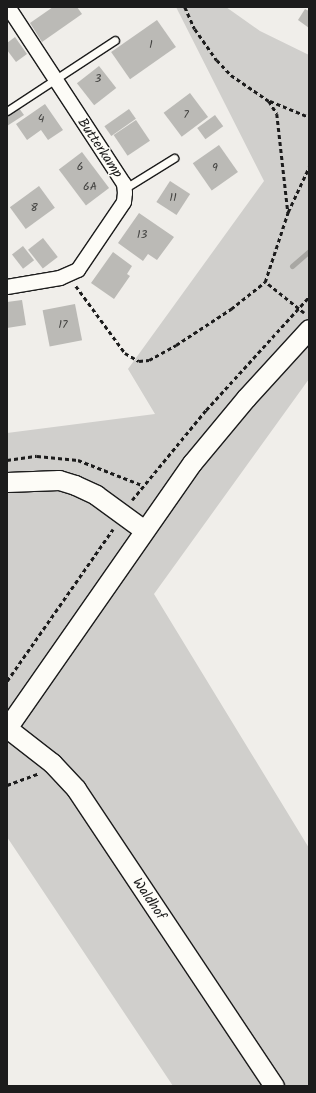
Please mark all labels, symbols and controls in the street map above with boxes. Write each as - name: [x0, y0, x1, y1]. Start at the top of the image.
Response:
- house number: 1: [149, 38, 153, 52]
- house number: 3: [95, 72, 101, 86]
- house number: 7: [183, 108, 189, 122]
- house number: 4: [38, 112, 44, 126]
- street label: Butterkamp: [74, 115, 126, 181]
- house number: 6: [77, 160, 83, 174]
- house number: 9: [212, 161, 218, 175]
- house number: 6A: [83, 180, 97, 194]
- house number: 11: [169, 191, 177, 205]
- house number: 8: [30, 201, 38, 215]
- house number: 13: [137, 228, 147, 242]
- house number: 17: [58, 318, 68, 332]
- street label: Waldhof: [129, 875, 169, 923]

